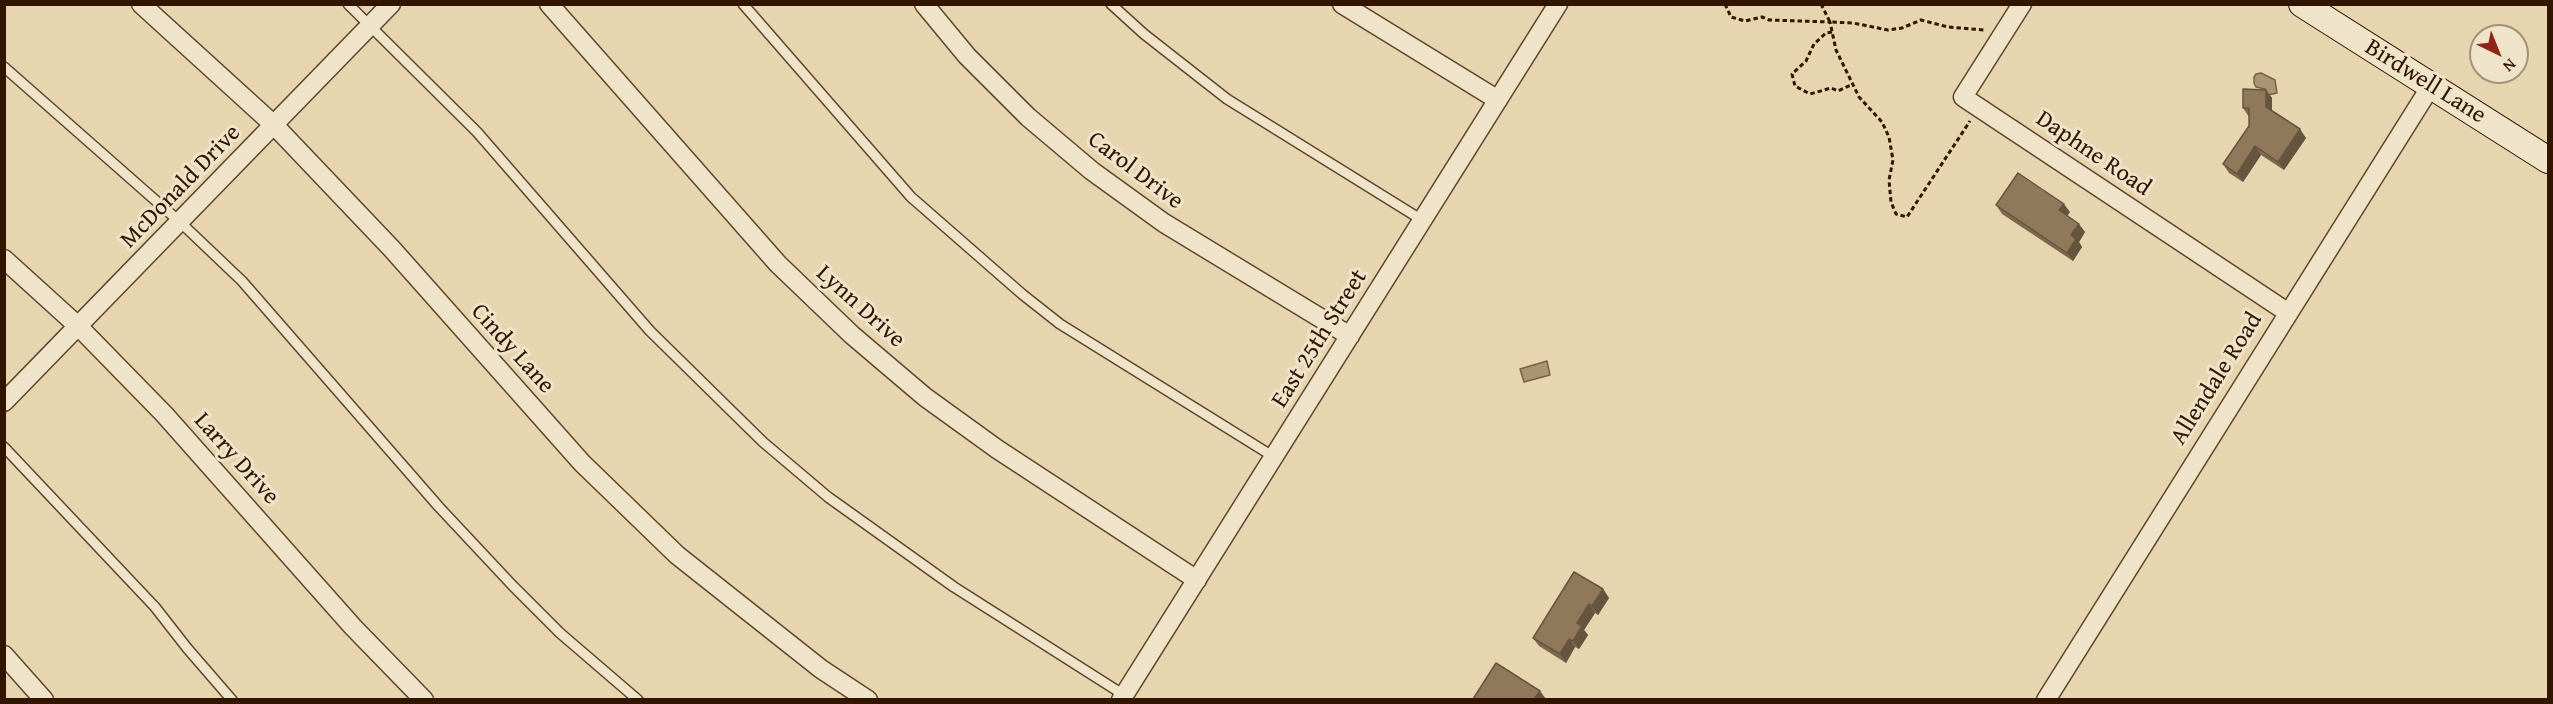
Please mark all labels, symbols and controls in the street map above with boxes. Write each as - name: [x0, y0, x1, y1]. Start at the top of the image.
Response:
- north arrow: [2469, 24, 2529, 84]
- street label: Birdwell Lane: [2359, 33, 2491, 131]
- text: N: [2498, 53, 2522, 78]
- street label: Daphne Road: [2030, 105, 2156, 203]
- street label: McDonald Drive: [115, 119, 247, 255]
- street label: Carol Drive: [1082, 126, 1188, 216]
- street label: Lynn Drive: [810, 260, 910, 354]
- street label: East 25th Street: [1266, 264, 1374, 414]
- street label: Cindy Lane: [464, 298, 560, 400]
- street label: Allendale Road: [2165, 308, 2269, 450]
- street label: Larry Drive: [187, 407, 285, 511]

